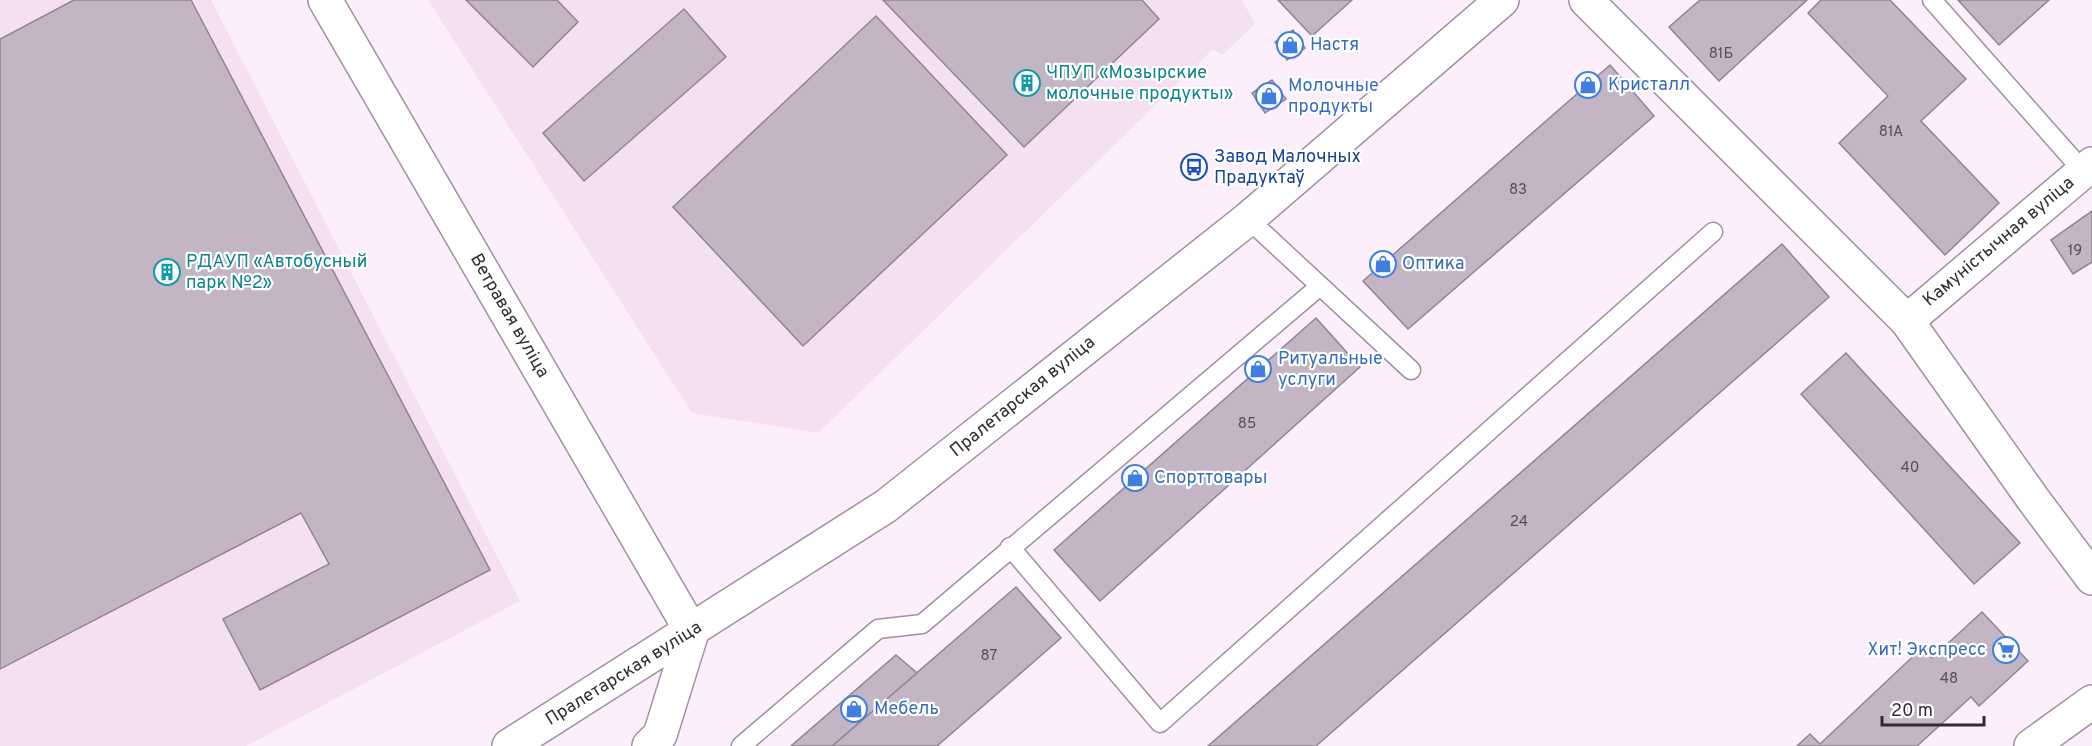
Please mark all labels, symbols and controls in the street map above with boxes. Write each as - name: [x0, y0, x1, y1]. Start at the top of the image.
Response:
- shop icon: Настя: [1275, 30, 1305, 60]
- place label: Настя: [1310, 34, 1359, 57]
- house number: 81Б: [1709, 45, 1733, 64]
- place label: ЧПУП «Мозырские молочные продукты»: [1046, 62, 1233, 106]
- building icon: ЧПУП «Мозырские молочные продукты»: [1012, 68, 1042, 98]
- shop icon: Кристалл: [1573, 70, 1603, 100]
- place label: Кристалл: [1608, 74, 1690, 97]
- place label: Молочные продукты: [1288, 75, 1379, 119]
- shop icon: Молочные продукты: [1254, 81, 1284, 111]
- house number: 81А: [1879, 123, 1903, 142]
- place label: Завод Малочных Прадуктаў: [1214, 146, 1361, 190]
- bus stop icon: Завод Малочных Прадуктаў: [1179, 152, 1209, 182]
- street label: Камуністычная вуліца: [1919, 172, 2079, 312]
- house number: 83: [1509, 181, 1527, 200]
- house number: 19: [2068, 242, 2082, 261]
- shop icon: Оптика: [1368, 249, 1398, 279]
- street label: Ветравая вуліца: [464, 250, 554, 382]
- place label: РДАУП «Автобусный парк №2»: [186, 251, 367, 295]
- place label: Оптика: [1402, 253, 1464, 276]
- building icon: РДАУП «Автобусный парк №2»: [152, 257, 182, 287]
- street label: Пралетарская вуліца: [946, 331, 1100, 463]
- place label: Ритуальные услуги: [1278, 348, 1383, 392]
- shop icon: Ритуальные услуги: [1243, 354, 1273, 384]
- house number: 85: [1238, 415, 1256, 434]
- house number: 40: [1901, 459, 1919, 478]
- shop icon: Спорттовары: [1120, 463, 1150, 493]
- place label: Спорттовары: [1154, 467, 1267, 490]
- house number: 24: [1510, 513, 1528, 532]
- street label: Пралетарская вуліца: [542, 617, 706, 731]
- supermarket icon: Хит! Экспресс: [1991, 635, 2021, 665]
- place label: Хит! Экспресс: [1868, 639, 1986, 662]
- house number: 87: [981, 647, 998, 666]
- house number: 48: [1940, 670, 1958, 689]
- scale bar: [1882, 689, 1984, 727]
- shop icon: Мебель: [839, 694, 869, 724]
- place label: Мебель: [874, 698, 939, 721]
- text: 20 m: [1891, 700, 1933, 723]

